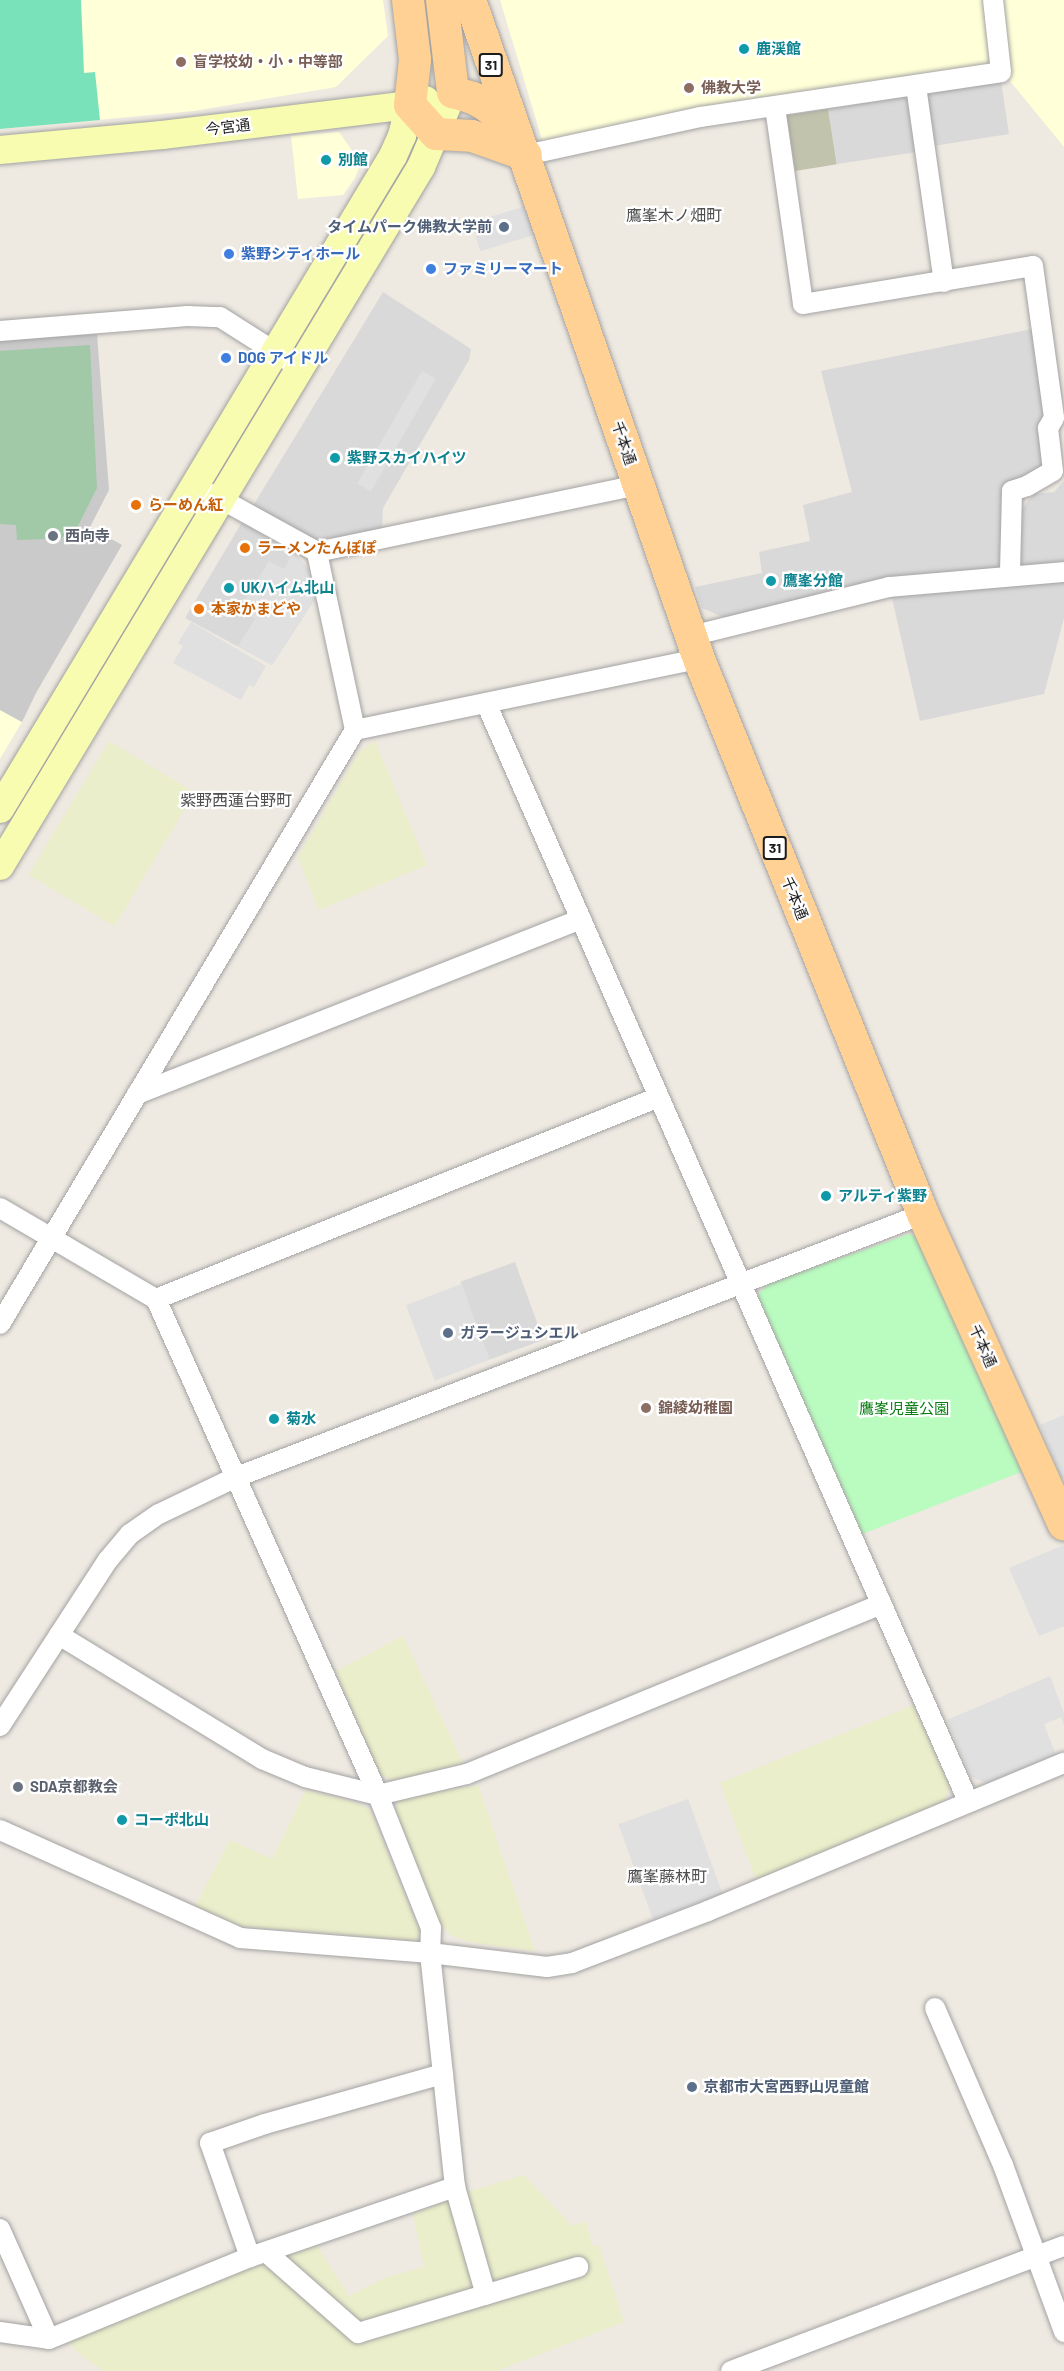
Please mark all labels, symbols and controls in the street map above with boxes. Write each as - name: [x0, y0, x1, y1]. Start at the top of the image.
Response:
- place label: 鹿渓館: [756, 40, 801, 58]
- marker: 鹿渓館: [737, 42, 751, 56]
- place label: 盲学校幼・小・中等部: [193, 53, 343, 71]
- road number: 31: [478, 54, 504, 76]
- marker: 盲学校幼・小・中等部: [174, 55, 188, 69]
- place label: 佛教大学: [701, 79, 761, 97]
- marker: 佛教大学: [682, 81, 696, 95]
- street label: 今宮通: [205, 115, 251, 139]
- place label: 別館: [338, 151, 368, 169]
- marker: 別館: [319, 153, 333, 167]
- district label: 鷹峯木ノ畑町: [626, 205, 722, 225]
- place label: タイムパーク佛教大学前: [327, 218, 492, 236]
- marker: タイムパーク佛教大学前: [497, 220, 511, 234]
- place label: 紫野シティホール: [241, 245, 361, 263]
- marker: 紫野シティホール: [222, 247, 236, 261]
- place label: ファミリーマート: [443, 260, 563, 278]
- marker: ファミリーマート: [424, 262, 438, 276]
- place label: DOG アイドル: [238, 349, 329, 367]
- marker: DOG アイドル: [219, 351, 233, 365]
- street label: 千本通: [608, 419, 640, 467]
- place label: 紫野スカイハイツ: [347, 449, 467, 467]
- marker: 紫野スカイハイツ: [328, 451, 342, 465]
- place label: らーめん紅: [148, 496, 223, 514]
- marker: らーめん紅: [129, 498, 143, 512]
- place label: 西向寺: [65, 527, 110, 545]
- marker: 西向寺: [46, 529, 60, 543]
- place label: ラーメンたんぽぽ: [257, 539, 377, 557]
- marker: ラーメンたんぽぽ: [238, 541, 252, 555]
- place label: 鷹峯分館: [783, 572, 843, 590]
- marker: 鷹峯分館: [764, 574, 778, 588]
- place label: UKハイム北山: [241, 579, 335, 597]
- marker: UKハイム北山: [222, 581, 236, 595]
- place label: 本家かまどや: [211, 600, 301, 618]
- marker: 本家かまどや: [192, 602, 206, 616]
- district label: 紫野西蓮台野町: [180, 790, 292, 810]
- road number: 31: [762, 837, 788, 859]
- street label: 千本通: [778, 874, 812, 922]
- place label: アルティ紫野: [838, 1187, 928, 1205]
- marker: アルティ紫野: [819, 1189, 833, 1203]
- street label: 千本通: [966, 1322, 1000, 1370]
- place label: ガラージュシエル: [460, 1324, 580, 1342]
- marker: ガラージュシエル: [441, 1326, 455, 1340]
- place label: 錦綾幼稚園: [658, 1399, 733, 1417]
- park label: 鷹峯児童公園: [859, 1400, 949, 1418]
- marker: 錦綾幼稚園: [639, 1401, 653, 1415]
- place label: 菊水: [286, 1410, 316, 1428]
- marker: 菊水: [267, 1412, 281, 1426]
- place label: SDA京都教会: [30, 1778, 118, 1796]
- marker: SDA京都教会: [11, 1780, 25, 1794]
- place label: コーポ北山: [134, 1811, 209, 1829]
- marker: コーポ北山: [115, 1813, 129, 1827]
- district label: 鷹峯藤林町: [627, 1866, 707, 1886]
- place label: 京都市大宮西野山児童館: [704, 2078, 869, 2096]
- marker: 京都市大宮西野山児童館: [685, 2080, 699, 2094]

